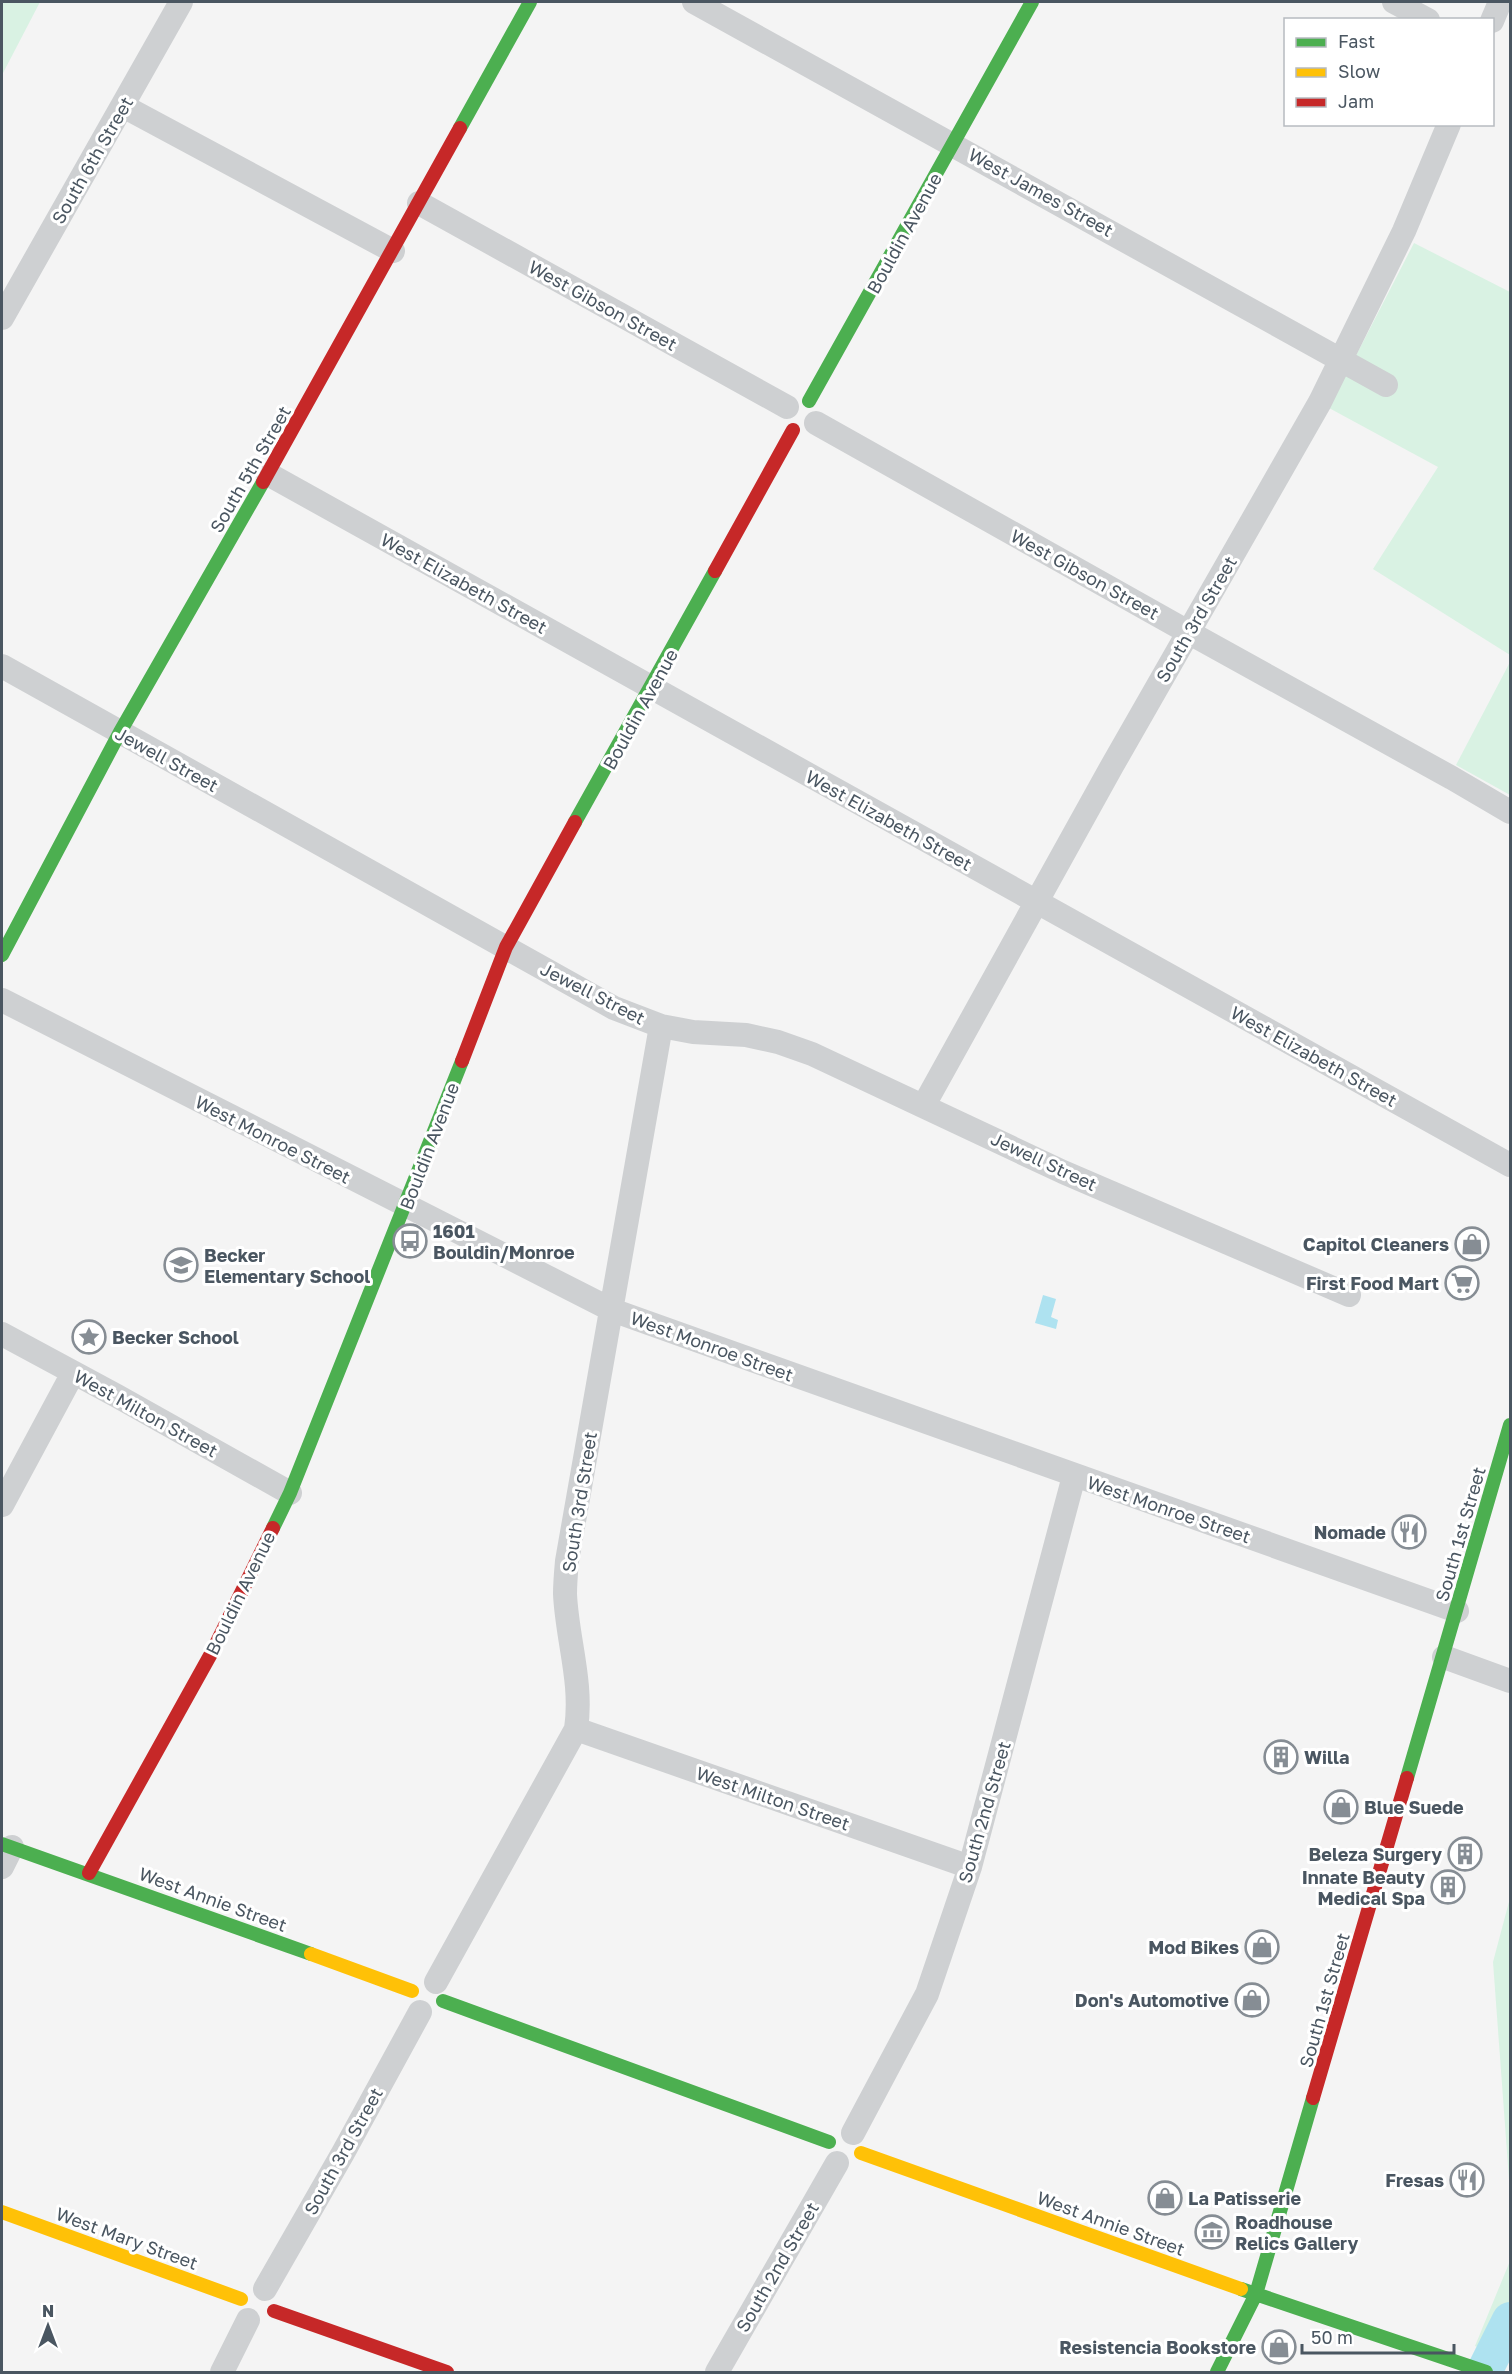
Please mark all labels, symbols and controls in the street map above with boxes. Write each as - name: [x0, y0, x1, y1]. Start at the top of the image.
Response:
- legend: [1284, 18, 1494, 126]
- text: Fast: [1338, 30, 1375, 52]
- text: Slow: [1338, 60, 1381, 82]
- text: Jam: [1338, 90, 1374, 112]
- street label: South 6th Street: [47, 93, 137, 227]
- street label: West James Street: [965, 143, 1117, 241]
- street label: Bouldin Avenue: [862, 169, 946, 297]
- street label: West Gibson Street: [525, 255, 681, 355]
- street label: South 5th Street: [205, 402, 295, 536]
- street label: West Gibson Street: [1007, 524, 1163, 624]
- street label: West Elizabeth Street: [377, 528, 551, 638]
- street label: South 3rd Street: [1151, 552, 1241, 686]
- street label: Bouldin Avenue: [598, 645, 682, 773]
- street label: Jewell Street: [112, 722, 222, 796]
- street label: West Elizabeth Street: [802, 765, 976, 875]
- street label: Jewell Street: [537, 957, 649, 1029]
- street label: West Elizabeth Street: [1227, 1001, 1401, 1111]
- street label: Bouldin Avenue: [395, 1079, 463, 1213]
- street label: West Monroe Street: [192, 1090, 354, 1188]
- street label: Jewell Street: [988, 1127, 1100, 1195]
- place label: 1601 Bouldin/Monroe: [433, 1220, 575, 1263]
- bus stop icon: 1601 Bouldin/Monroe: [392, 1223, 428, 1259]
- shop icon: Capitol Cleaners: [1454, 1226, 1490, 1262]
- place label: Capitol Cleaners: [1303, 1233, 1449, 1255]
- place label: Becker Elementary School: [204, 1244, 370, 1287]
- school or university icon: Becker Elementary School: [163, 1247, 199, 1283]
- supermarket icon: First Food Mart: [1444, 1265, 1480, 1301]
- place label: First Food Mart: [1306, 1272, 1439, 1294]
- street label: West Monroe Street: [628, 1306, 796, 1386]
- place icon: Becker School: [71, 1319, 107, 1355]
- place label: Becker School: [112, 1326, 239, 1348]
- street label: West Milton Street: [70, 1364, 222, 1462]
- street label: South 3rd Street: [557, 1430, 601, 1574]
- street label: South 1st Street: [1430, 1464, 1490, 1604]
- street label: West Monroe Street: [1084, 1471, 1254, 1547]
- restaurant icon: Nomade: [1391, 1514, 1427, 1550]
- place label: Nomade: [1314, 1521, 1386, 1543]
- street label: Bouldin Avenue: [201, 1528, 279, 1658]
- street label: South 2nd Street: [953, 1739, 1015, 1885]
- building icon: Willa: [1263, 1739, 1299, 1775]
- place label: Willa: [1304, 1746, 1349, 1768]
- street label: West Milton Street: [693, 1761, 853, 1835]
- shop icon: Blue Suede: [1323, 1789, 1359, 1825]
- place label: Blue Suede: [1364, 1796, 1464, 1818]
- building icon: Beleza Surgery: [1447, 1836, 1483, 1872]
- place label: Beleza Surgery: [1309, 1843, 1442, 1865]
- street label: West Annie Street: [136, 1862, 290, 1936]
- place label: Innate Beauty Medical Spa: [1302, 1866, 1425, 1909]
- building icon: Innate Beauty Medical Spa: [1430, 1869, 1466, 1905]
- shop icon: Mod Bikes: [1244, 1929, 1280, 1965]
- street label: South 1st Street: [1294, 1930, 1354, 2070]
- place label: Mod Bikes: [1148, 1936, 1239, 1958]
- shop icon: Don's Automotive: [1234, 1982, 1270, 2018]
- place label: Don's Automotive: [1075, 1989, 1229, 2011]
- street label: South 3rd Street: [299, 2083, 387, 2219]
- restaurant icon: Fresas: [1449, 2162, 1485, 2198]
- place label: Fresas: [1385, 2169, 1444, 2191]
- shop icon: La Patisserie: [1147, 2180, 1183, 2216]
- street label: West Annie Street: [1034, 2186, 1188, 2260]
- place label: La Patisserie: [1188, 2187, 1301, 2209]
- street label: South 2nd Street: [731, 2198, 823, 2336]
- street label: West Mary Street: [53, 2202, 201, 2274]
- place label: Roadhouse Relics Gallery: [1235, 2211, 1358, 2254]
- museum icon: Roadhouse Relics Gallery: [1194, 2214, 1230, 2250]
- north arrow: [18, 2296, 78, 2356]
- text: N: [42, 2301, 54, 2321]
- scale bar: [1302, 2317, 1454, 2355]
- text: 50 m: [1311, 2326, 1353, 2348]
- shop icon: Resistencia Bookstore: [1261, 2329, 1297, 2365]
- place label: Resistencia Bookstore: [1059, 2336, 1256, 2358]

